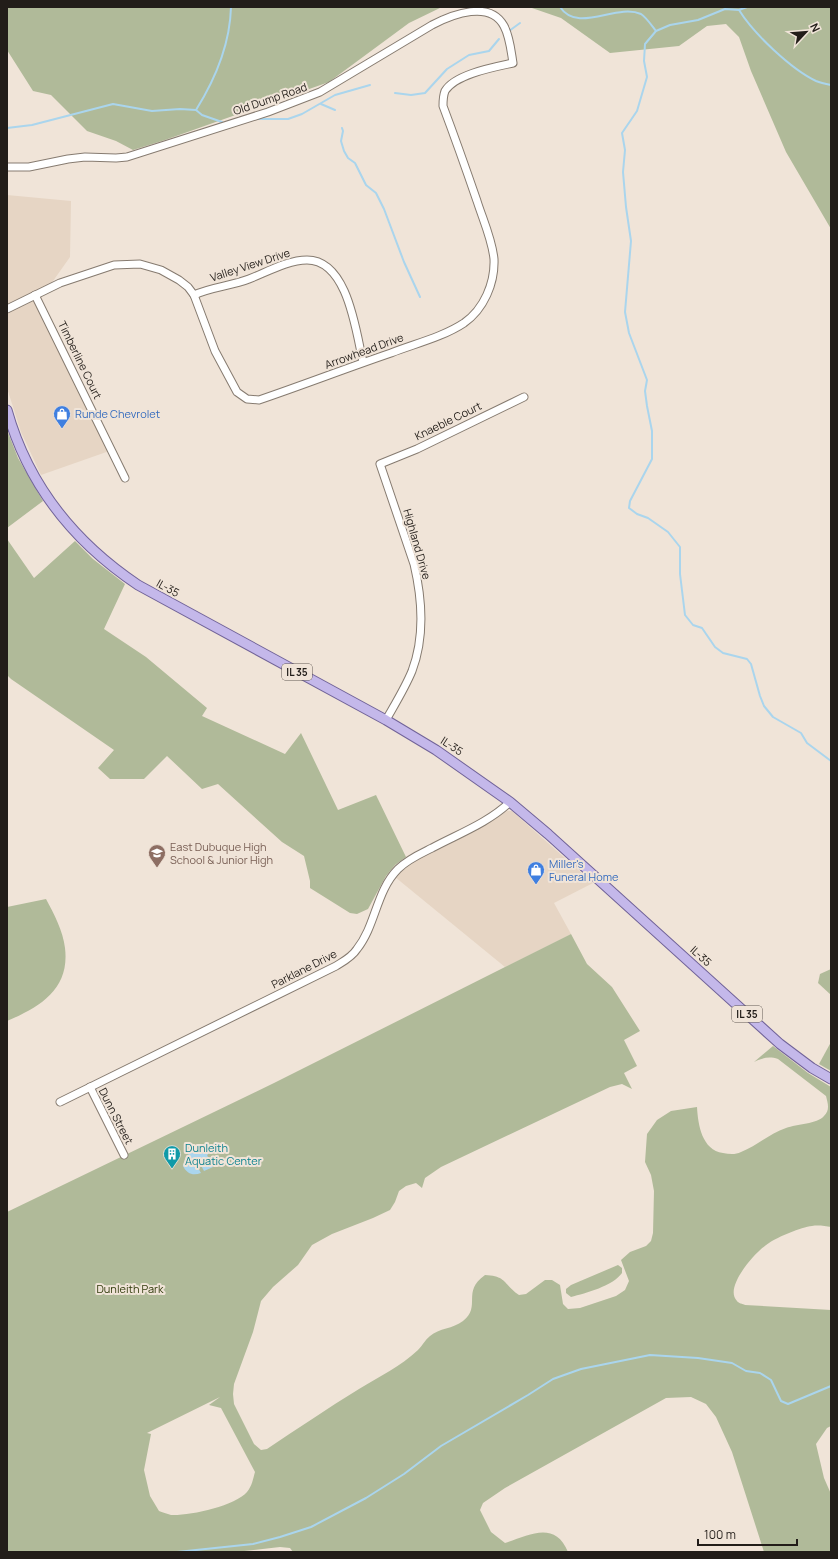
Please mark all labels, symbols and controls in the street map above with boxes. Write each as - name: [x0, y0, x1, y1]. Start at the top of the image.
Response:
- north arrow: [786, 12, 826, 52]
- text: N: [807, 21, 824, 34]
- street label: Old Dump Road: [231, 79, 309, 118]
- street label: Valley View Drive: [208, 244, 292, 285]
- street label: Timberline Court: [55, 318, 106, 401]
- street label: Arrowhead Drive: [322, 329, 406, 372]
- street label: Knaeble Court: [412, 398, 484, 443]
- shop icon: Runde Chevrolet: [52, 404, 72, 429]
- place label: Runde Chevrolet: [75, 406, 160, 421]
- street label: Highland Drive: [400, 507, 435, 581]
- street label: IL-35: [154, 575, 182, 600]
- road number: IL 35: [282, 664, 312, 680]
- street label: IL-35: [438, 733, 466, 758]
- place label: East Dubuque High School & Junior High: [170, 839, 273, 867]
- school or university icon: East Dubuque High School & Junior High: [147, 843, 167, 868]
- place label: Miller's Funeral Home: [549, 856, 619, 884]
- shop icon: Miller's Funeral Home: [526, 860, 546, 885]
- street label: IL-35: [687, 942, 715, 969]
- street label: Parklane Drive: [269, 945, 340, 991]
- road number: IL 35: [732, 1006, 762, 1022]
- street label: Dunn Street: [96, 1085, 137, 1147]
- place label: Dunleith Aquatic Center: [185, 1140, 262, 1168]
- building icon: Dunleith Aquatic Center: [162, 1144, 182, 1169]
- park label: Dunleith Park: [96, 1281, 164, 1296]
- scale bar: [698, 1521, 797, 1547]
- text: 100 m: [704, 1526, 736, 1543]

